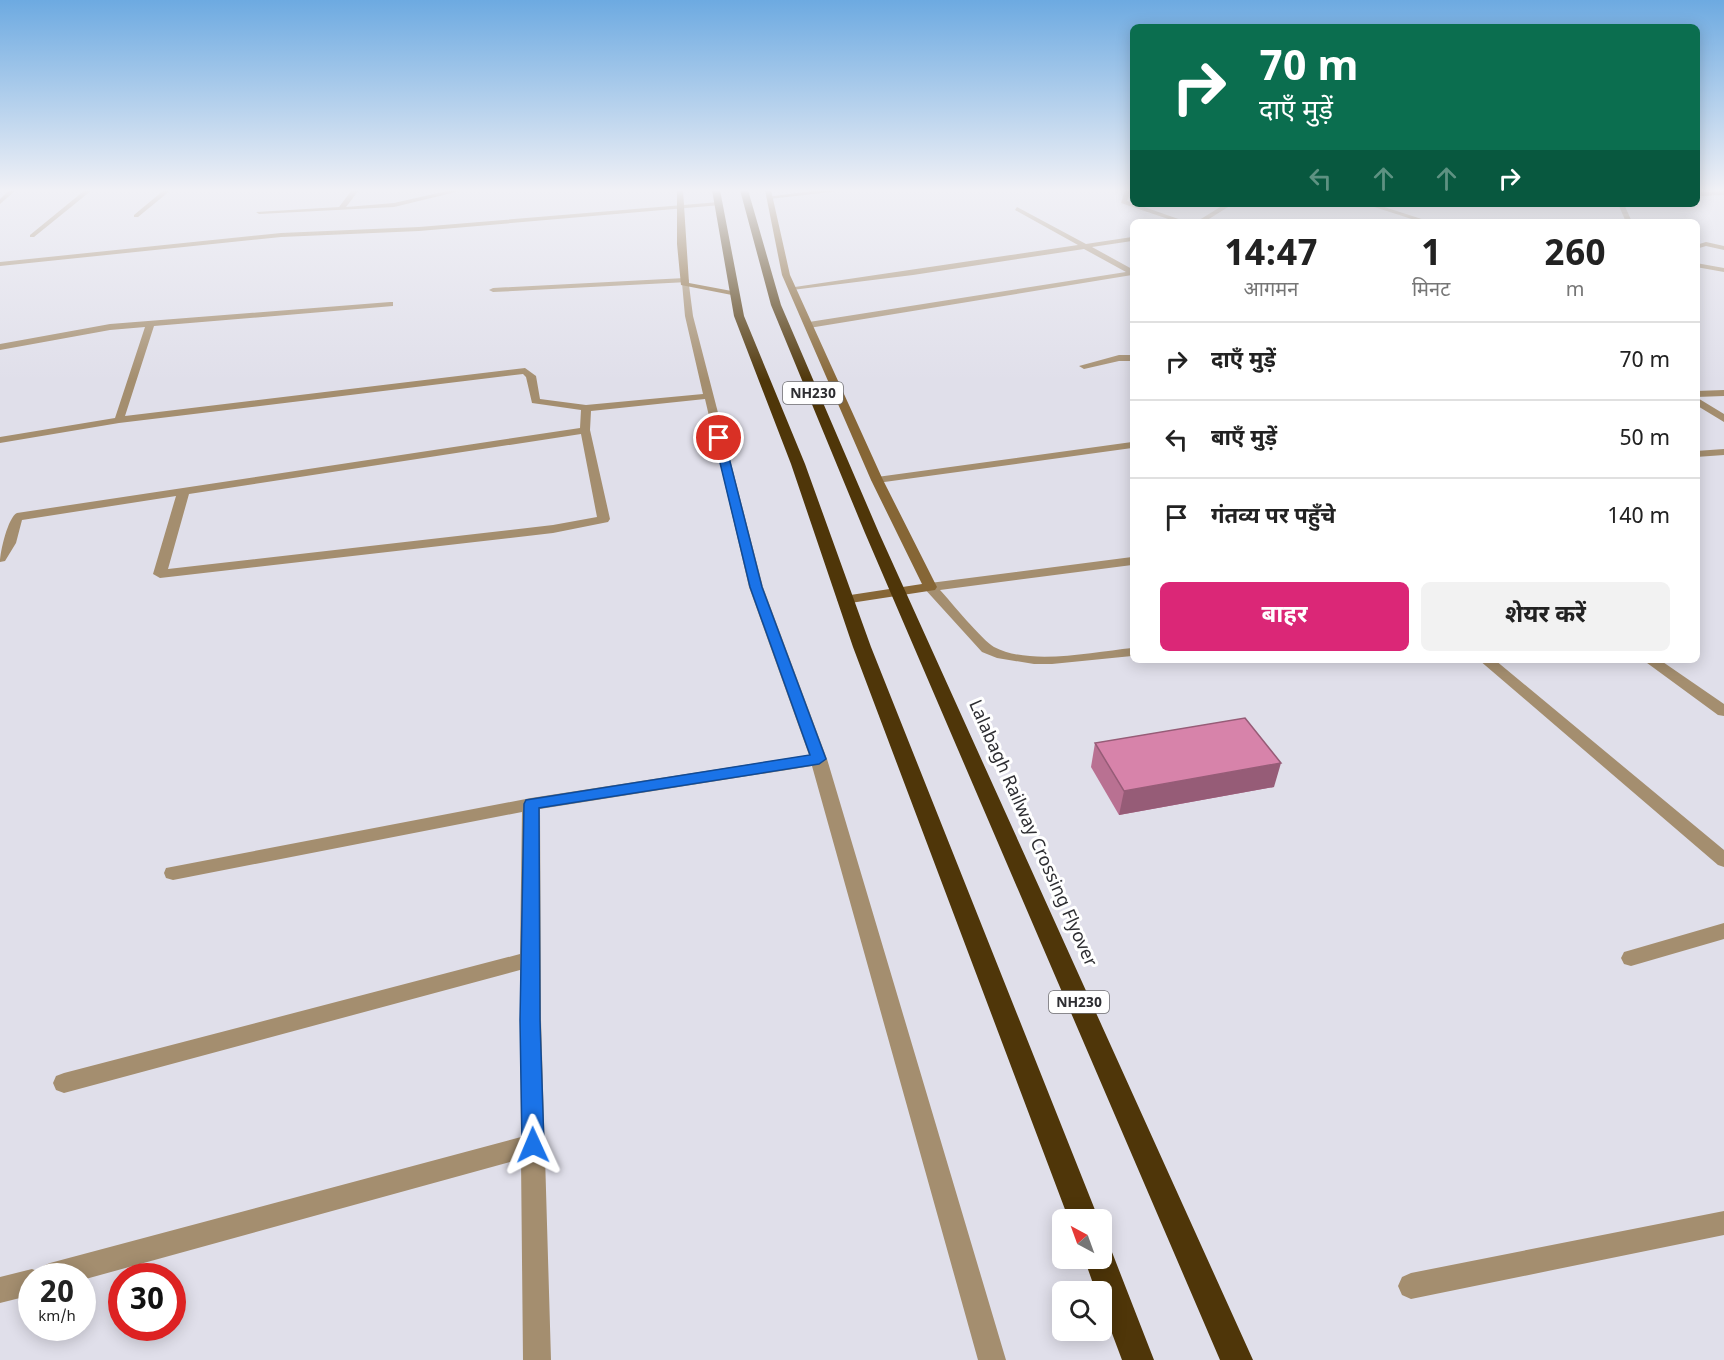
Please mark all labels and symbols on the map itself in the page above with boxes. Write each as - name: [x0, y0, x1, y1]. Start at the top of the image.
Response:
- road number: NH230: [783, 382, 843, 404]
- pin: [693, 412, 744, 463]
- street label: Lalabagh Railway Crossing Flyover: [962, 697, 1101, 971]
- road number: NH230: [1049, 991, 1109, 1013]
- position arrow: [501, 1113, 565, 1177]
- north arrow: [1052, 1209, 1112, 1269]
- speed limit sign: 30: [108, 1263, 186, 1341]

